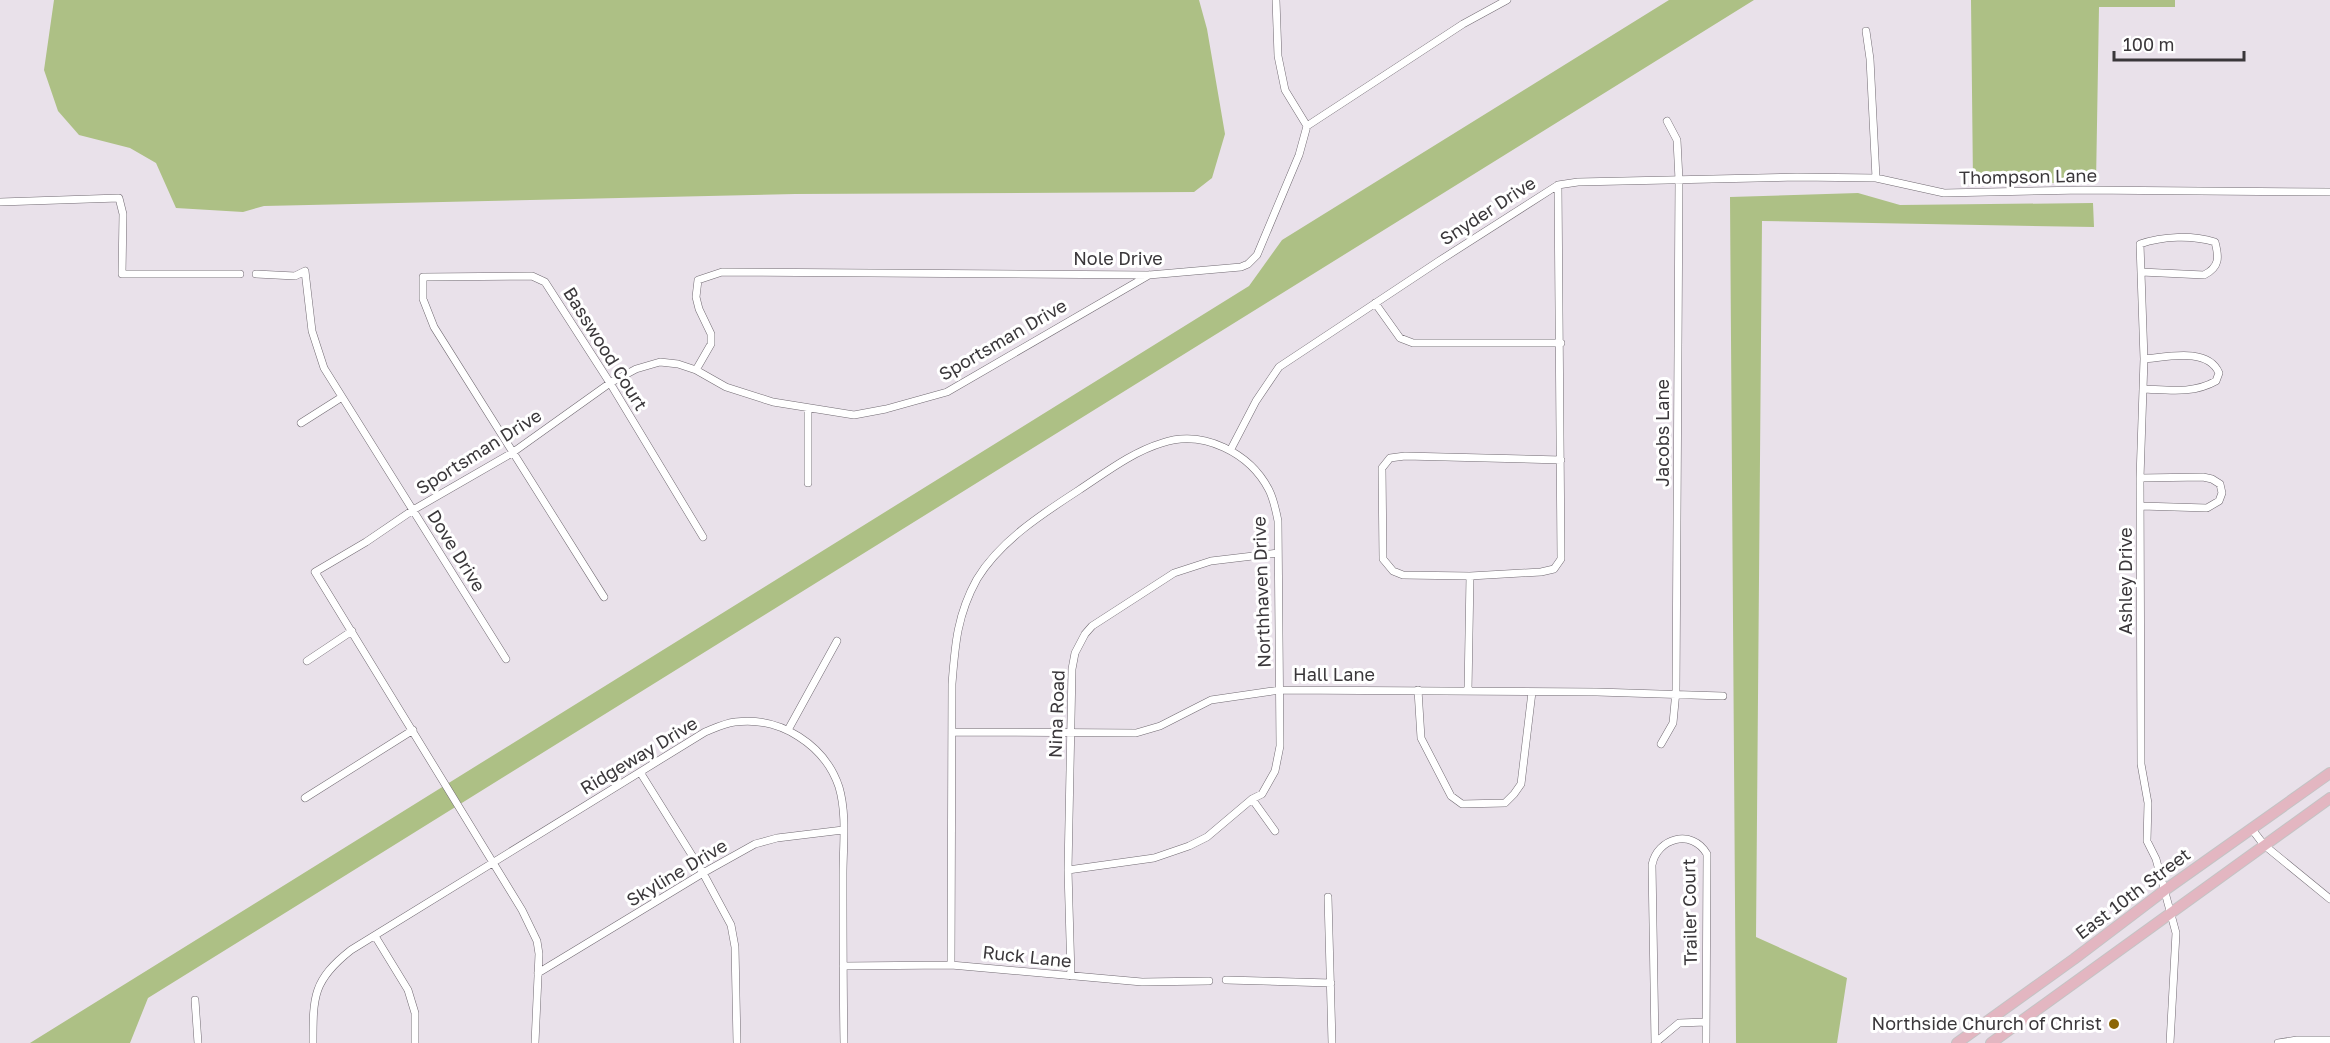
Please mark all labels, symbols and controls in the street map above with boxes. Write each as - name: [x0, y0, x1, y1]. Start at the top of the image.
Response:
- scale bar: [2114, 24, 2244, 62]
- text: 100 m: [2123, 33, 2174, 55]
- street label: Thompson Lane: [1959, 164, 2097, 188]
- street label: Snyder Drive: [1436, 171, 1539, 249]
- street label: Nole Drive: [1073, 247, 1163, 269]
- street label: Basswood Court: [559, 283, 653, 414]
- street label: Sportsman Drive: [935, 294, 1070, 385]
- street label: Jacobs Lane: [1651, 379, 1673, 487]
- street label: Sportsman Drive: [412, 404, 545, 499]
- street label: Dove Drive: [423, 505, 491, 595]
- street label: Northhaven Drive: [1247, 516, 1275, 668]
- street label: Ashley Drive: [2114, 527, 2136, 635]
- street label: Hall Lane: [1293, 663, 1375, 685]
- street label: Nina Road: [1043, 669, 1069, 758]
- street label: Ridgeway Drive: [576, 712, 701, 799]
- street label: Skyline Drive: [622, 834, 731, 911]
- street label: East 10th Street: [2071, 843, 2194, 944]
- street label: Trailer Court: [1677, 858, 1701, 966]
- street label: Ruck Lane: [982, 940, 1073, 972]
- place label: Northside Church of Christ: [1871, 1012, 2102, 1034]
- marker: Northside Church of Christ: [2107, 1017, 2121, 1031]

